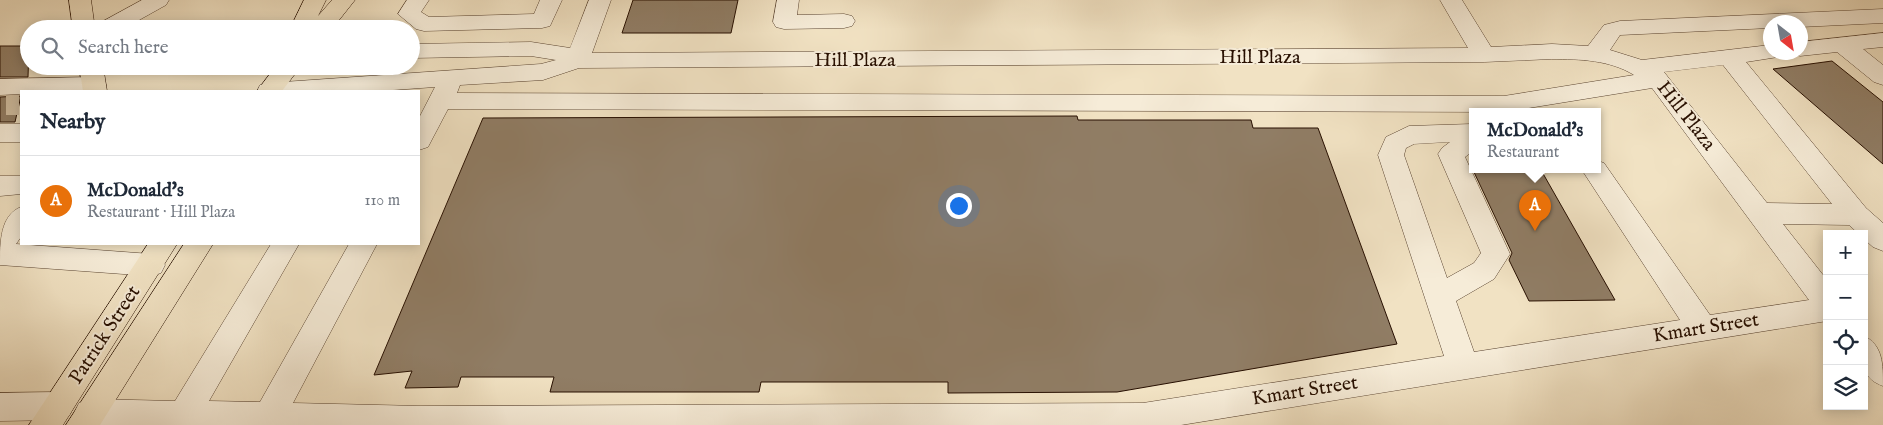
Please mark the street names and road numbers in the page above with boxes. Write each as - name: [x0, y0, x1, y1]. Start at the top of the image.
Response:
- street label: Hill Plaza: [1219, 45, 1301, 70]
- street label: Hill Plaza: [814, 48, 896, 73]
- street label: Hill Plaza: [1651, 76, 1721, 156]
- street label: Patrick Street: [64, 281, 146, 389]
- street label: Kmart Street: [1651, 307, 1761, 349]
- street label: Kmart Street: [1250, 370, 1360, 412]

